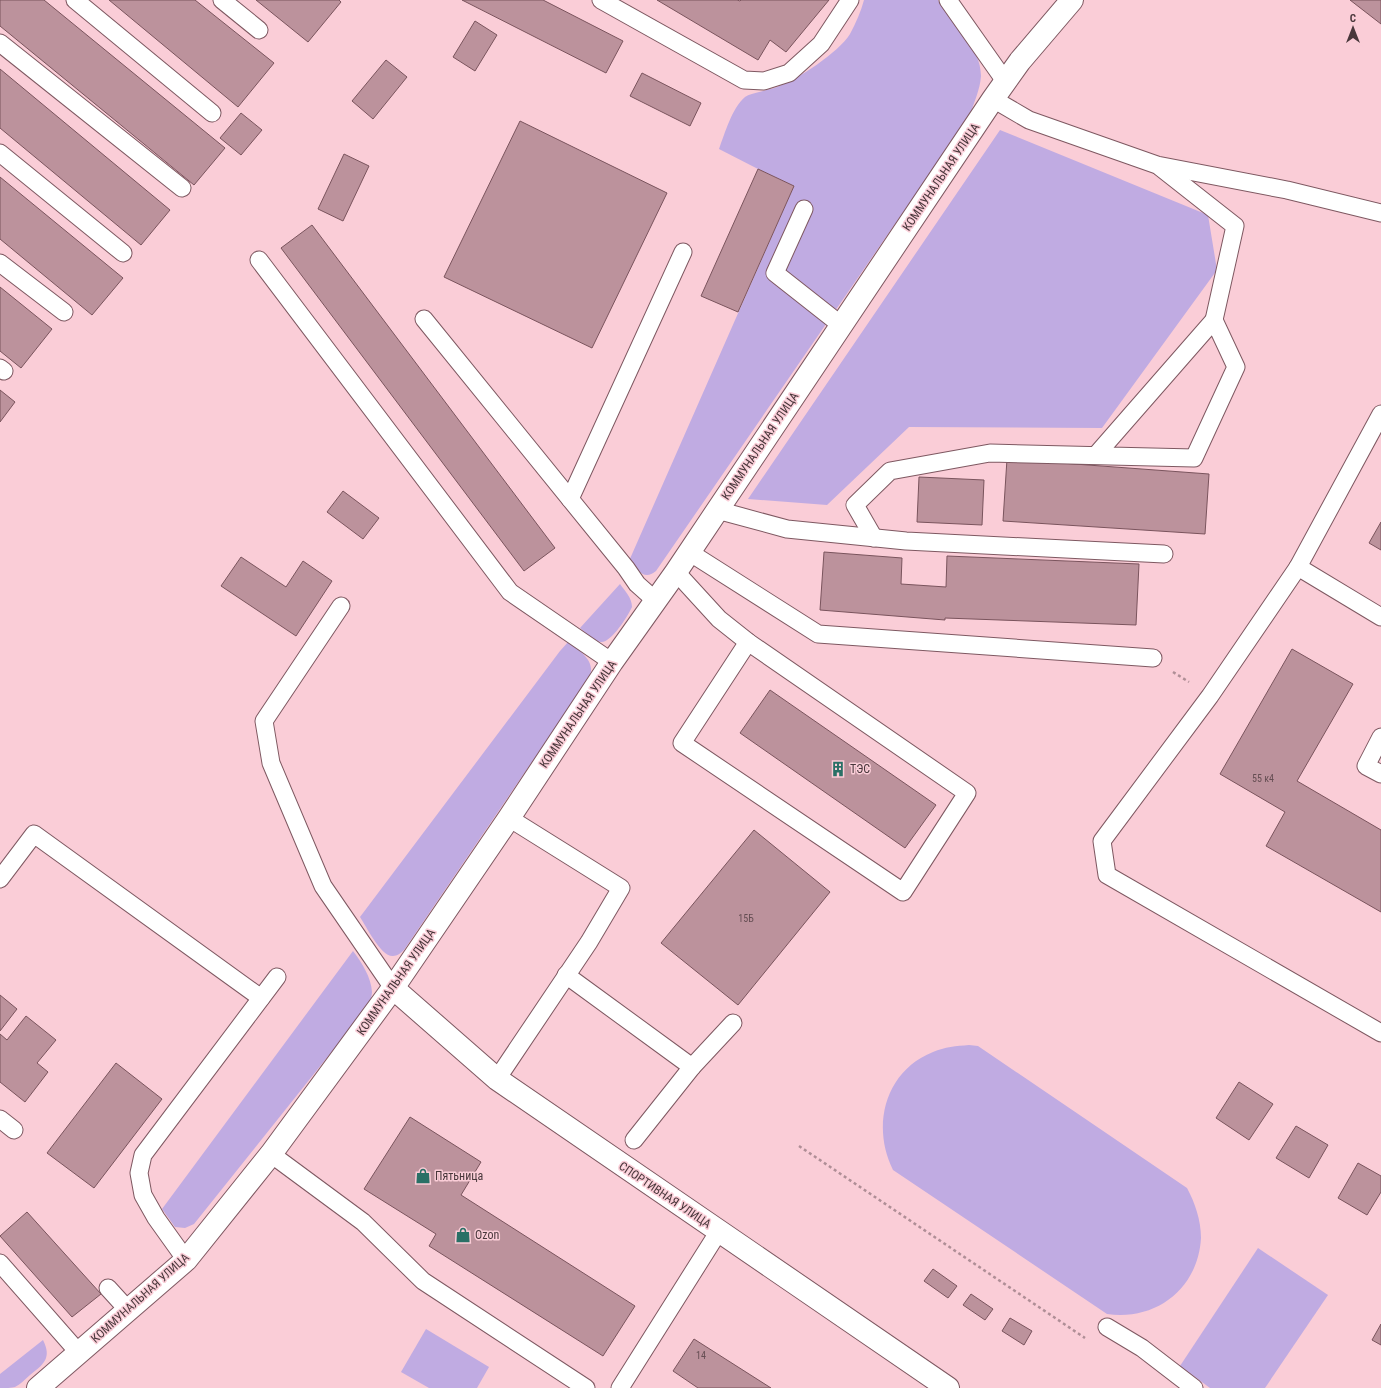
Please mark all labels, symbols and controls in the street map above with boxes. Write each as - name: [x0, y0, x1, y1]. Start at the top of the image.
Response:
- north arrow: [1333, 8, 1373, 48]
- text: С: [1350, 12, 1356, 25]
- street label: КОММУНАЛЬНАЯ УЛИЦА: [900, 120, 982, 233]
- street label: КОММУНАЛЬНАЯ УЛИЦА: [719, 389, 801, 502]
- street label: КОММУНАЛЬНАЯ УЛИЦА: [537, 657, 619, 770]
- building icon: ТЭС: [829, 760, 847, 778]
- place label: ТЭС: [850, 762, 870, 776]
- house number: 55 к4: [1252, 773, 1274, 784]
- house number: 15Б: [738, 913, 754, 924]
- street label: КОММУНАЛЬНАЯ УЛИЦА: [354, 926, 438, 1038]
- street label: СПОРТИВНАЯ УЛИЦА: [616, 1159, 714, 1231]
- shop icon: Пятьница: [414, 1167, 432, 1185]
- place label: Пятьница: [435, 1169, 484, 1183]
- shop icon: Ozon: [454, 1226, 472, 1244]
- place label: Ozon: [475, 1228, 499, 1242]
- street label: КОММУНАЛЬНАЯ УЛИЦА: [88, 1250, 192, 1346]
- house number: 14: [696, 1350, 706, 1361]

